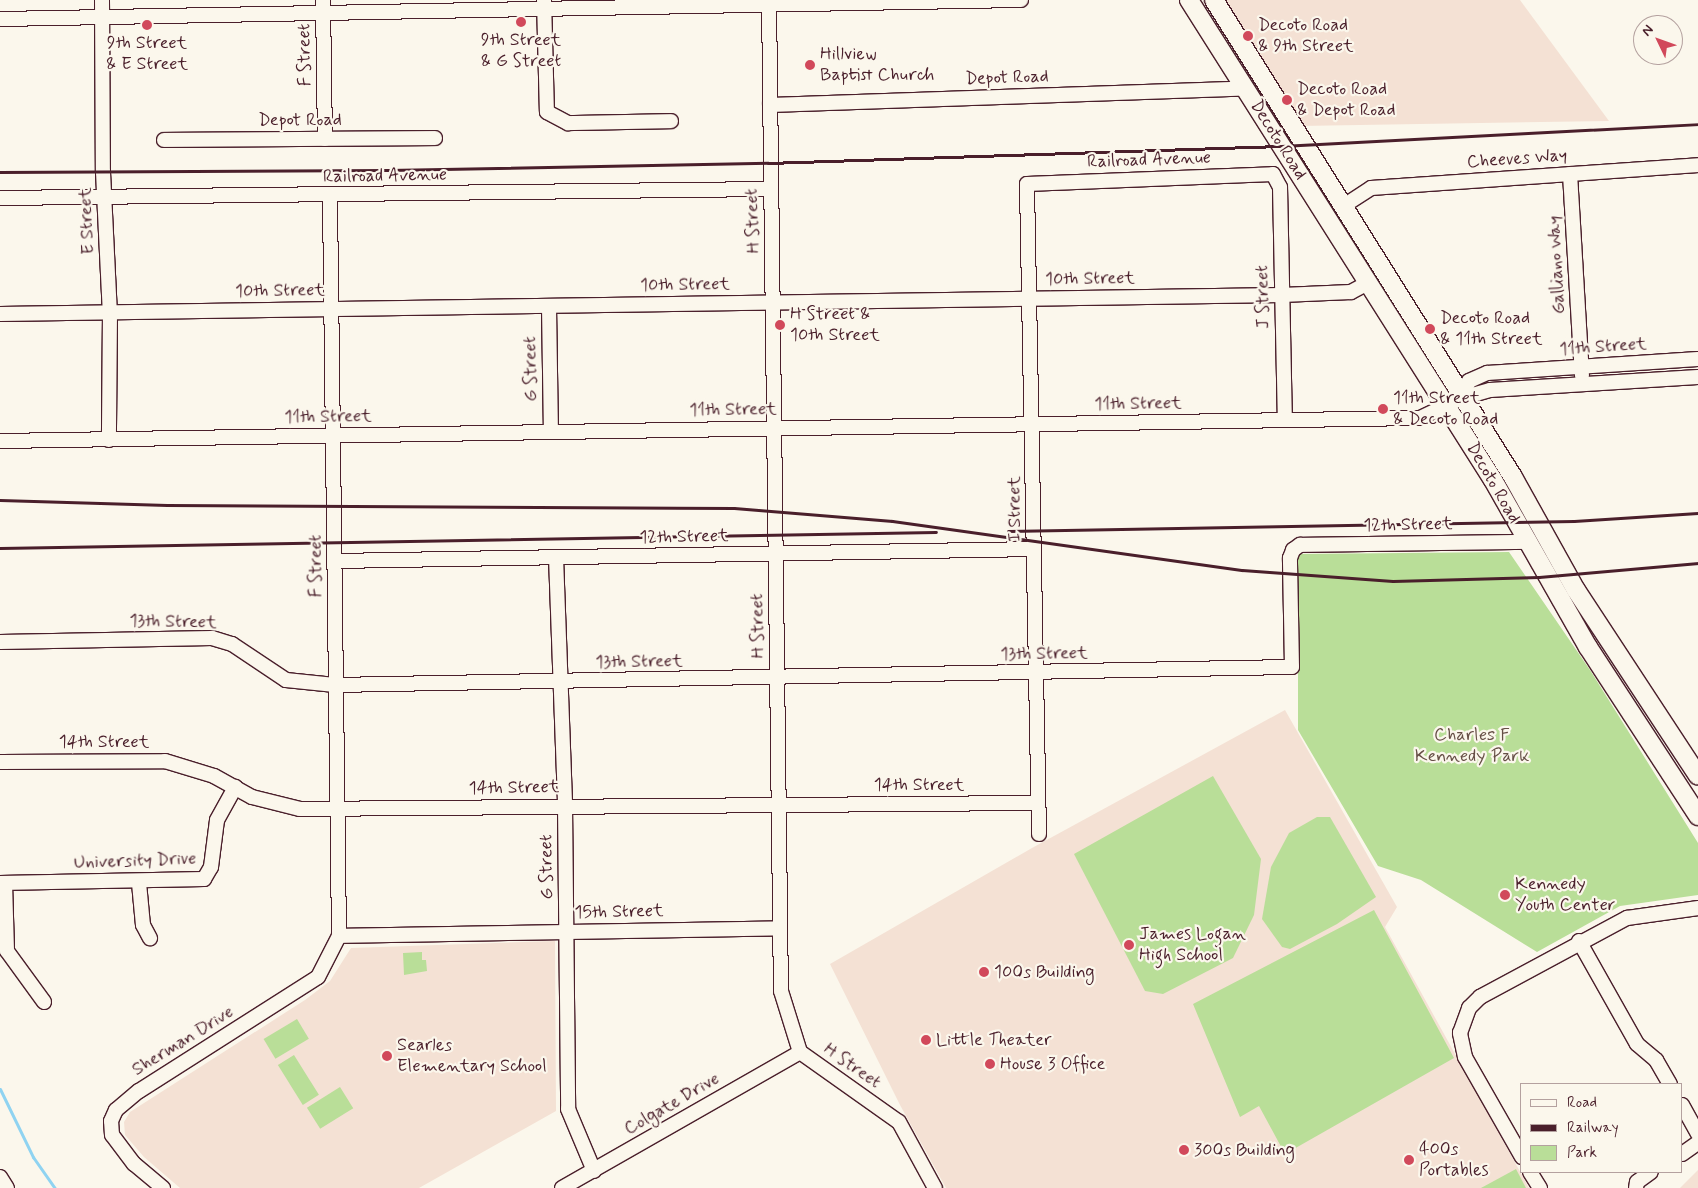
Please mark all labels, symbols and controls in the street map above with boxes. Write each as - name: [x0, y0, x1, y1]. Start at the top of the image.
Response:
- place label: Decoto Road & 9th Street: [1258, 15, 1354, 58]
- north arrow: [1633, 15, 1683, 65]
- marker: 9th Street & G Street: [515, 16, 527, 28]
- marker: 9th Street & E Street: [141, 19, 153, 31]
- text: N: [1638, 21, 1657, 40]
- street label: F Street: [294, 22, 316, 88]
- place label: 9th Street & G Street: [479, 30, 563, 72]
- marker: Decoto Road & 9th Street: [1242, 30, 1254, 42]
- place label: 9th Street & E Street: [106, 33, 188, 76]
- place label: Hillview Baptist Church: [820, 44, 934, 86]
- marker: Hillview Baptist Church: [804, 59, 816, 71]
- street label: Depot Road: [965, 66, 1049, 90]
- place label: Decoto Road & Depot Road: [1297, 79, 1396, 122]
- marker: Decoto Road & Depot Road: [1281, 94, 1293, 106]
- street label: Decoto Road: [1245, 96, 1311, 184]
- street label: Depot Road: [258, 109, 342, 131]
- street label: Cheeves Way: [1465, 145, 1569, 173]
- street label: Railroad Avenue: [1088, 147, 1210, 173]
- street label: Railroad Avenue: [324, 164, 446, 188]
- street label: E Street: [74, 187, 100, 255]
- street label: H Street: [741, 187, 765, 255]
- street label: Galliano Way: [1544, 214, 1570, 316]
- street label: J Street: [1252, 263, 1274, 331]
- street label: 10th Street: [1045, 267, 1135, 291]
- street label: 10th Street: [640, 273, 730, 297]
- street label: 10th Street: [235, 279, 325, 303]
- place label: H Street & 10th Street: [790, 304, 880, 346]
- place label: Decoto Road & 11th Street: [1440, 308, 1543, 350]
- marker: H Street & 10th Street: [774, 319, 786, 331]
- marker: Decoto Road & 11th Street: [1424, 323, 1436, 335]
- street label: 11th Street: [1559, 333, 1647, 361]
- street label: G Street: [520, 335, 542, 403]
- place label: 11th Street & Decoto Road: [1393, 388, 1498, 430]
- street label: 11th Street: [1094, 392, 1182, 416]
- street label: 11th Street: [689, 398, 777, 422]
- marker: 11th Street & Decoto Road: [1377, 403, 1389, 415]
- street label: 11th Street: [284, 405, 372, 429]
- street label: Decoto Road: [1461, 439, 1525, 527]
- street label: I Street: [1004, 476, 1026, 542]
- street label: 12th Street: [1363, 513, 1453, 537]
- street label: 12th Street: [639, 525, 729, 549]
- street label: F Street: [305, 533, 327, 599]
- street label: H Street: [747, 592, 769, 660]
- street label: 13th Street: [129, 610, 217, 634]
- street label: 13th Street: [1000, 642, 1088, 666]
- street label: 13th Street: [595, 650, 683, 674]
- park label: Charles F Kennedy Park: [1416, 725, 1528, 768]
- street label: 14th Street: [59, 731, 149, 753]
- street label: 14th Street: [874, 774, 964, 796]
- street label: 14th Street: [469, 776, 559, 800]
- street label: G Street: [536, 833, 558, 901]
- street label: University Drive: [73, 848, 197, 874]
- place label: Kennedy Youth Center: [1515, 874, 1615, 916]
- marker: Kennedy Youth Center: [1499, 889, 1511, 901]
- street label: 15th Street: [574, 900, 664, 924]
- place label: James Logan High School: [1139, 924, 1246, 966]
- marker: James Logan High School: [1123, 939, 1135, 951]
- place label: 100s Building: [994, 961, 1096, 983]
- marker: 100s Building: [978, 966, 990, 978]
- street label: Sherman Drive: [129, 1002, 237, 1080]
- place label: Little Theater: [936, 1029, 1047, 1051]
- marker: Little Theater: [920, 1034, 932, 1046]
- place label: Searles Elementary School: [397, 1035, 547, 1078]
- street label: H Street: [818, 1038, 886, 1094]
- marker: Searles Elementary School: [381, 1050, 393, 1062]
- place label: House 3 Office: [1000, 1053, 1105, 1075]
- marker: House 3 Office: [984, 1058, 996, 1070]
- street label: Colgate Drive: [621, 1068, 723, 1140]
- legend: [1520, 1083, 1683, 1173]
- text: Road: [1567, 1093, 1597, 1113]
- text: Railway: [1567, 1118, 1619, 1138]
- place label: 300s Building: [1194, 1139, 1296, 1161]
- place label: 400s Portables: [1419, 1139, 1488, 1182]
- text: Park: [1567, 1143, 1597, 1163]
- marker: 300s Building: [1178, 1144, 1190, 1156]
- marker: 400s Portables: [1403, 1154, 1415, 1166]

